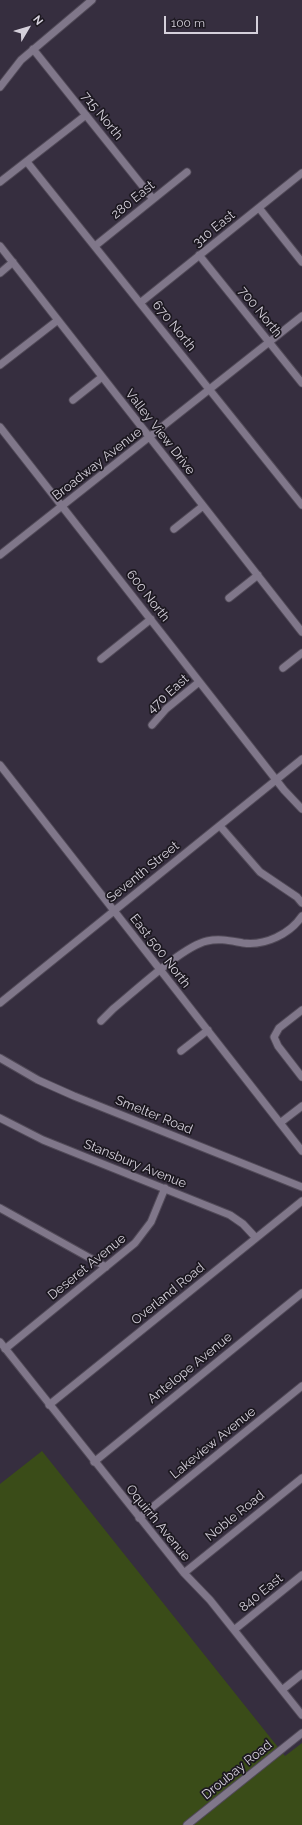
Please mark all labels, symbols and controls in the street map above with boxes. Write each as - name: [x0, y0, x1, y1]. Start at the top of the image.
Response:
- north arrow: [8, 8, 48, 48]
- scale bar: [166, 8, 260, 34]
- text: N: [30, 13, 46, 28]
- text: 100 m: [171, 16, 205, 30]
- street label: 715 North: [78, 89, 126, 143]
- street label: 280 East: [108, 178, 158, 222]
- street label: 310 East: [190, 207, 238, 251]
- street label: 700 North: [235, 284, 285, 340]
- street label: 670 North: [149, 298, 199, 354]
- street label: Valley View Drive: [122, 386, 198, 478]
- street label: Broadway Avenue: [49, 424, 145, 504]
- street label: 600 North: [123, 567, 173, 625]
- street label: 470 East: [144, 671, 192, 717]
- street label: Seventh Street: [104, 838, 182, 906]
- street label: East 500 North: [126, 911, 194, 991]
- street label: Smelter Road: [113, 1092, 195, 1138]
- street label: Stansbury Avenue: [81, 1136, 189, 1192]
- street label: Deseret Avenue: [45, 1231, 129, 1303]
- street label: Overland Road: [128, 1260, 208, 1328]
- street label: Antelope Avenue: [145, 1329, 235, 1407]
- street label: Lakeview Avenue: [167, 1404, 259, 1482]
- street label: Oquirrh Avenue: [122, 1482, 194, 1564]
- street label: Noble Road: [202, 1487, 268, 1545]
- street label: 840 East: [236, 1571, 286, 1615]
- street label: Droubay Road: [199, 1737, 275, 1803]

